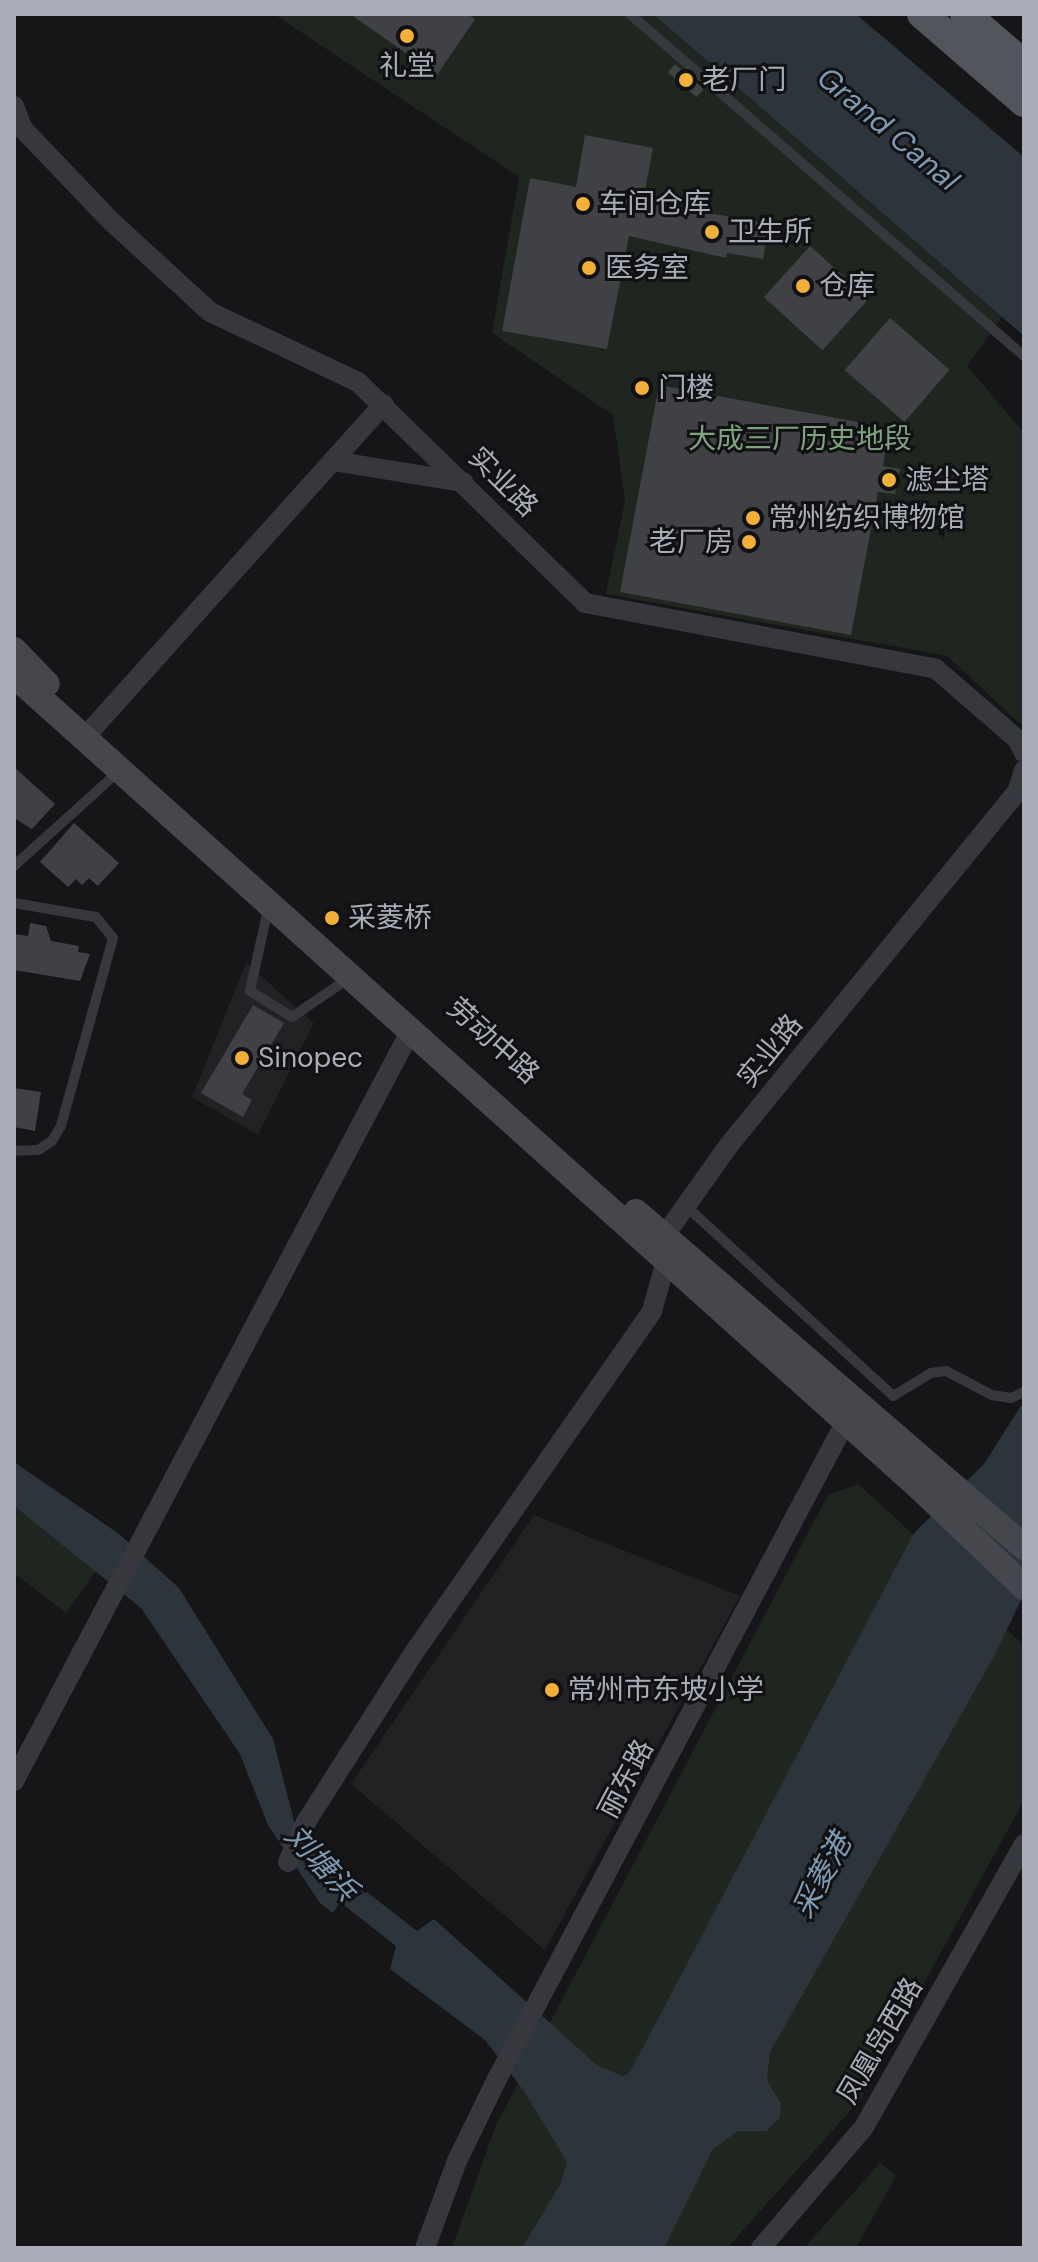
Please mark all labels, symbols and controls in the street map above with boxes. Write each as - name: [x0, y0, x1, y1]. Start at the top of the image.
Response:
- marker: 礼堂: [398, 27, 416, 45]
- place label: 礼堂: [379, 49, 435, 83]
- water label: Grand Canal: [810, 59, 966, 199]
- place label: 老厂门: [702, 63, 786, 97]
- marker: 老厂门: [677, 71, 695, 89]
- place label: 车间仓库: [599, 187, 711, 221]
- marker: 车间仓库: [574, 195, 592, 213]
- place label: 卫生所: [728, 215, 812, 249]
- marker: 卫生所: [703, 223, 721, 241]
- place label: 医务室: [605, 251, 689, 285]
- marker: 医务室: [580, 259, 598, 277]
- place label: 仓库: [819, 269, 875, 303]
- marker: 仓库: [794, 277, 812, 295]
- place label: 门楼: [658, 371, 714, 405]
- marker: 门楼: [633, 379, 651, 397]
- park label: 大成三厂历史地段: [688, 422, 912, 456]
- street label: 实业路: [461, 440, 545, 524]
- place label: 滤尘塔: [905, 463, 989, 497]
- marker: 滤尘塔: [880, 471, 898, 489]
- place label: 常州纺织博物馆: [769, 501, 965, 535]
- marker: 常州纺织博物馆: [744, 509, 762, 527]
- place label: 老厂房: [649, 525, 733, 559]
- marker: 老厂房: [740, 533, 758, 551]
- place label: 采菱桥: [348, 901, 432, 935]
- marker: 采菱桥: [323, 909, 341, 927]
- street label: 劳动中路: [440, 991, 546, 1091]
- street label: 实业路: [731, 1008, 809, 1094]
- place label: Sinopec: [258, 1041, 363, 1075]
- marker: Sinopec: [233, 1049, 251, 1067]
- place label: 常州市东坡小学: [568, 1673, 764, 1707]
- marker: 常州市东坡小学: [543, 1681, 561, 1699]
- street label: 丽东路: [591, 1734, 661, 1824]
- water label: 刘塘浜: [277, 1818, 365, 1908]
- water label: 采菱港: [785, 1828, 859, 1924]
- street label: 凤凰岛西路: [830, 1972, 930, 2110]

